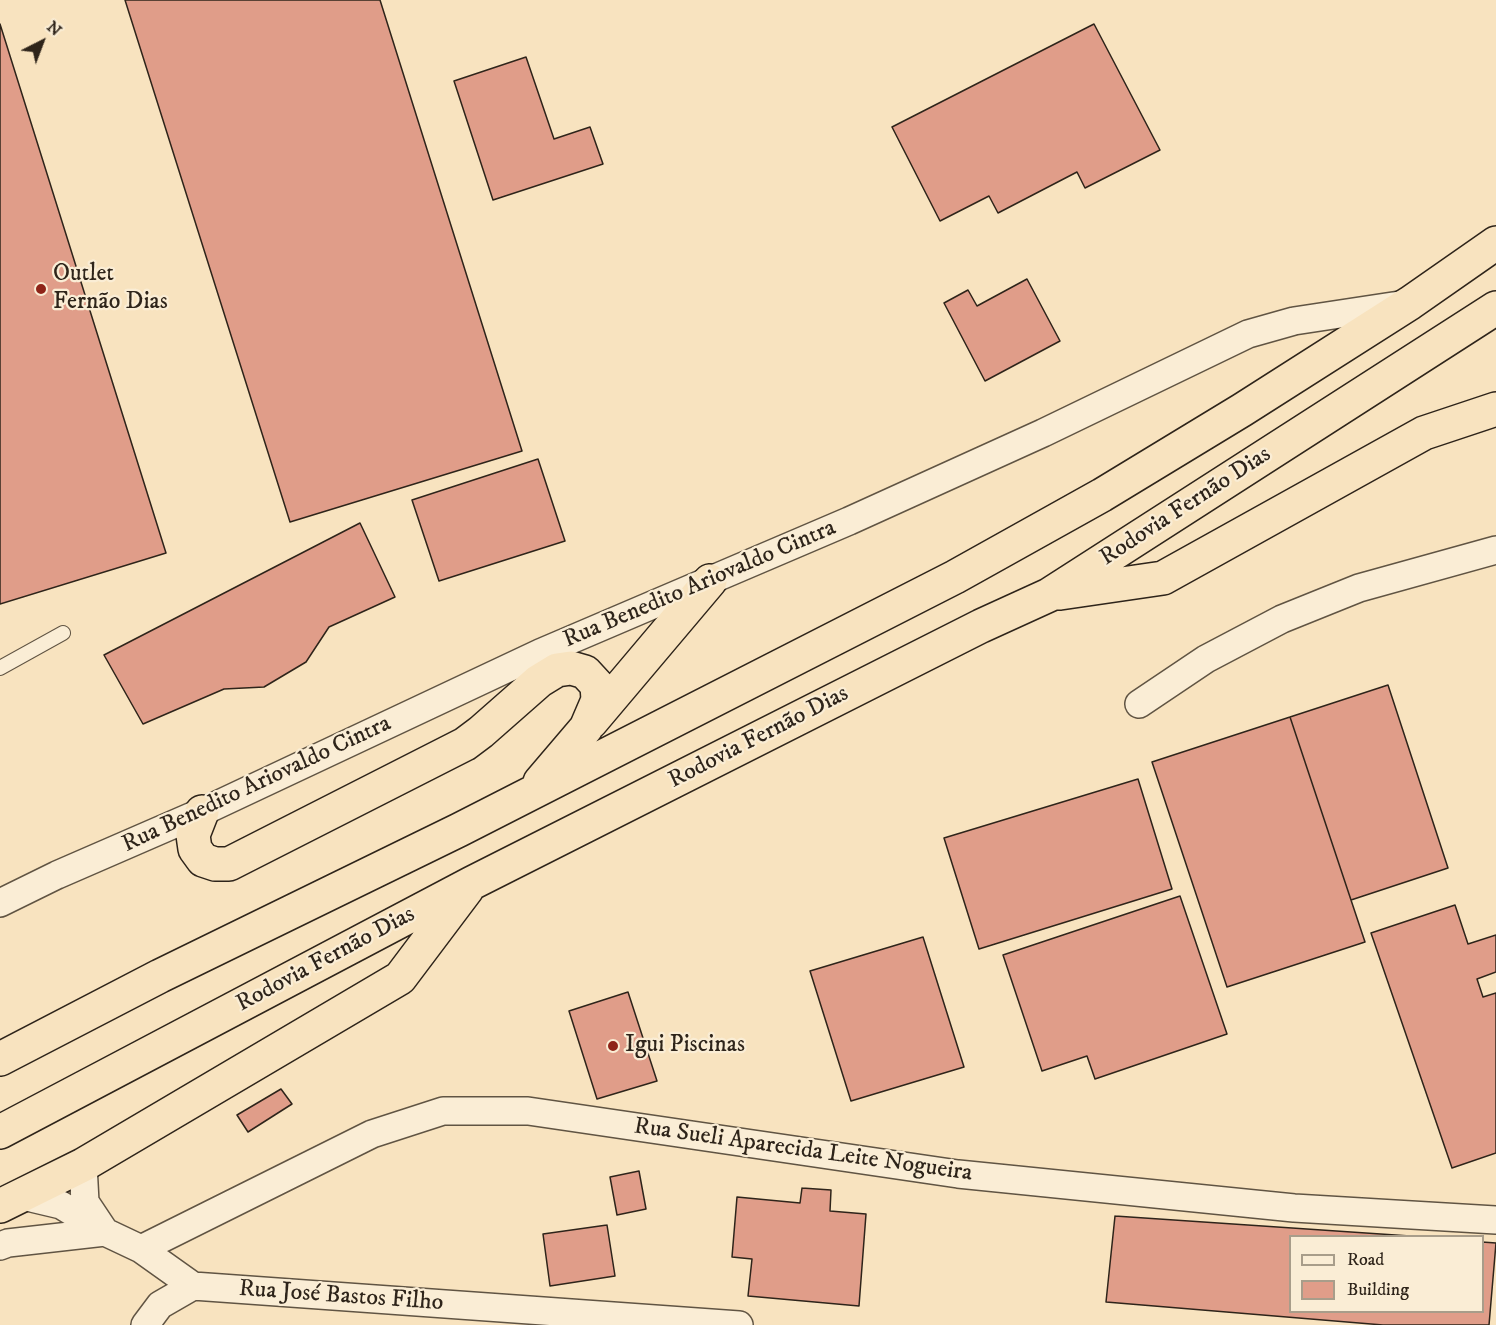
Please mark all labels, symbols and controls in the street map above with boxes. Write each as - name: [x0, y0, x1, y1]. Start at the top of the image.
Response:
- north arrow: [12, 12, 72, 72]
- text: N: [42, 17, 66, 40]
- place label: Outlet Fernão Dias: [53, 261, 168, 317]
- marker: Outlet Fernão Dias: [34, 282, 48, 296]
- street label: Rodovia Fernão Dias: [1095, 441, 1277, 573]
- street label: Rua Benedito Ariovaldo Cintra: [559, 514, 841, 656]
- street label: Rodovia Fernão Dias: [664, 680, 854, 796]
- street label: Rua Benedito Ariovaldo Cintra: [118, 710, 396, 860]
- street label: Rodovia Fernão Dias: [232, 901, 420, 1019]
- place label: Igui Piscinas: [625, 1032, 745, 1060]
- marker: Igui Piscinas: [606, 1039, 620, 1053]
- street label: Rua Sueli Aparecida Leite Nogueira: [632, 1113, 974, 1189]
- legend: [1289, 1235, 1484, 1313]
- text: Road: [1347, 1249, 1384, 1271]
- street label: Rua José Bastos Filho: [238, 1275, 444, 1319]
- text: Building: [1347, 1279, 1409, 1301]

